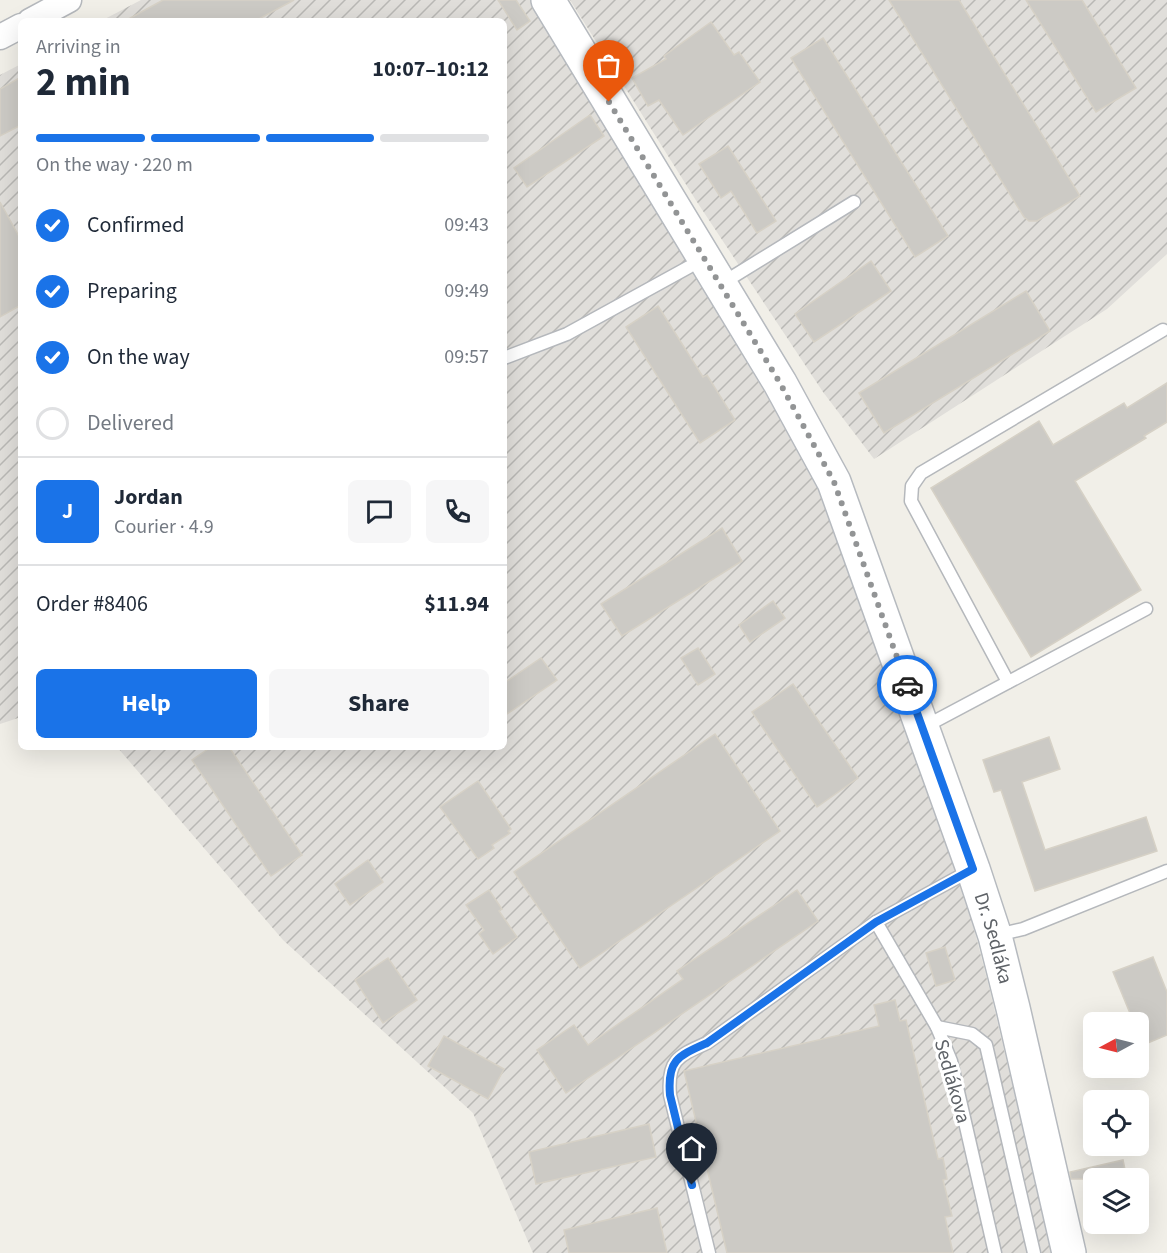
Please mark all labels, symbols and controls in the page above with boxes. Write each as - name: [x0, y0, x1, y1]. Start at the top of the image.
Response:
- text: Arriving in: [36, 33, 121, 61]
- pin: [583, 40, 634, 102]
- icon: bag: [592, 49, 625, 82]
- text: 10:07–10:12: [372, 53, 489, 85]
- text: 2 min: [36, 55, 131, 111]
- text: On the way · 220 m: [36, 151, 193, 179]
- icon: check: [36, 209, 69, 242]
- text: Confirmed: [87, 209, 184, 241]
- text: 09:43: [444, 211, 489, 239]
- icon: check: [36, 275, 69, 308]
- text: Preparing: [87, 275, 177, 307]
- text: 09:49: [444, 277, 489, 305]
- icon: check: [36, 341, 69, 374]
- text: On the way: [87, 341, 190, 373]
- text: 09:57: [444, 343, 489, 371]
- text: Delivered: [87, 407, 174, 439]
- button: chat: [348, 480, 411, 543]
- button: phone: [426, 480, 489, 543]
- text: Jordan: [114, 481, 183, 513]
- text: J: [62, 495, 73, 527]
- text: Courier · 4.9: [114, 513, 214, 541]
- text: Order #8406: [36, 588, 148, 620]
- text: $11.94: [424, 588, 489, 620]
- courier: [877, 655, 937, 715]
- button: Help: [36, 669, 257, 738]
- button: Share: [269, 669, 489, 738]
- icon: car: [891, 669, 924, 702]
- street label: Dr. Sedláka: [967, 889, 1019, 987]
- north arrow: [1083, 1012, 1149, 1078]
- map controls: [1083, 1012, 1149, 1234]
- street label: Sedlákova: [927, 1036, 977, 1127]
- button: locate: [1083, 1090, 1149, 1156]
- pin: [666, 1123, 717, 1185]
- icon: home: [675, 1132, 708, 1165]
- button: layers: [1083, 1168, 1149, 1234]

